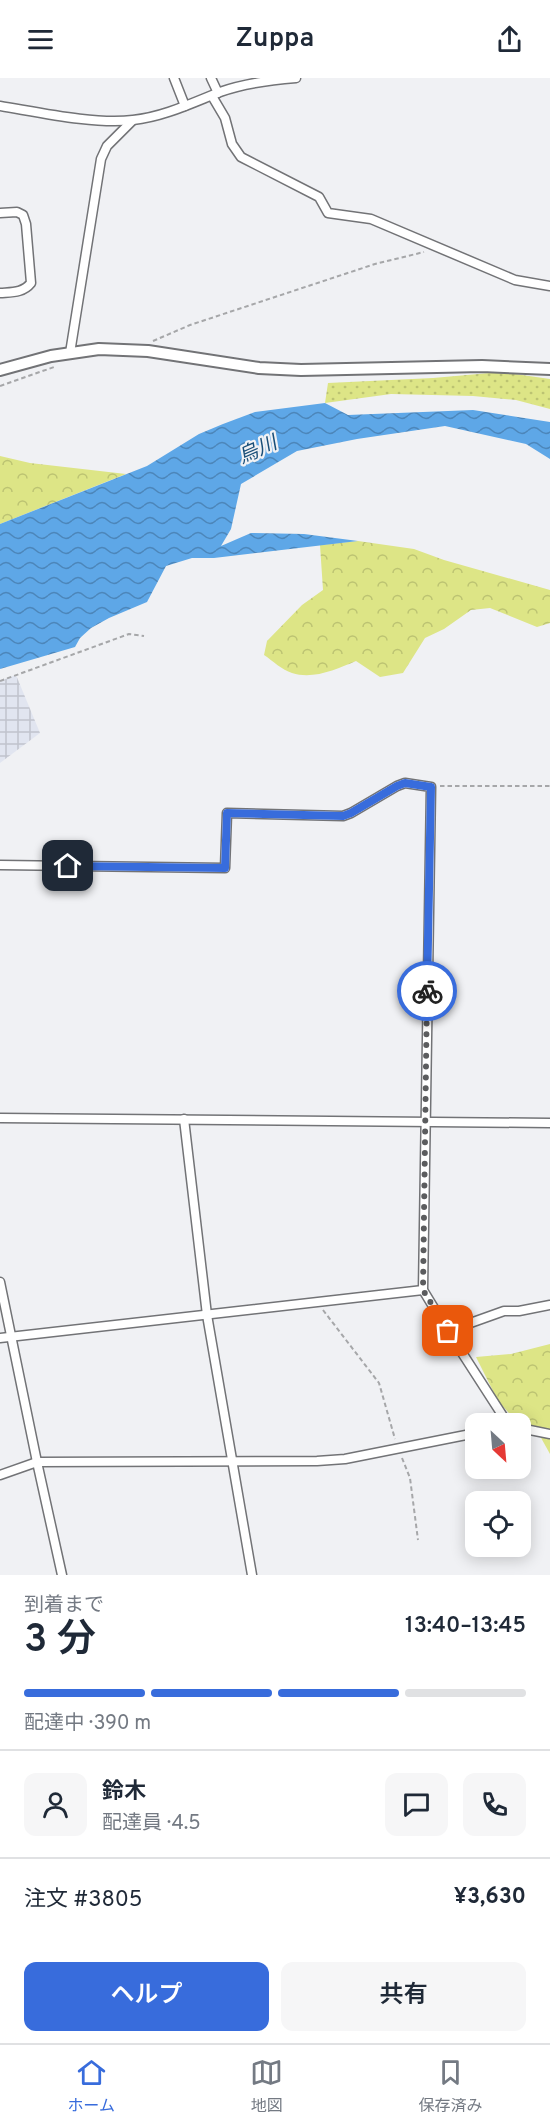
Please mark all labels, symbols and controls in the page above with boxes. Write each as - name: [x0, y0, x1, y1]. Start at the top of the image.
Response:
- text: Zuppa: [236, 22, 314, 56]
- icon: menu: [24, 23, 57, 56]
- icon: share: [493, 23, 526, 56]
- water label: 烏川: [234, 430, 283, 471]
- pin: [42, 840, 93, 891]
- icon: home: [51, 849, 84, 882]
- courier: [397, 961, 457, 1021]
- icon: bike: [411, 975, 444, 1008]
- pin: [422, 1305, 473, 1356]
- icon: bag: [431, 1314, 464, 1347]
- north arrow: [465, 1413, 531, 1479]
- map controls: [465, 1413, 531, 1557]
- button: locate: [465, 1491, 531, 1557]
- text: 到着まで: [24, 1593, 104, 1619]
- text: 13:40–13:45: [405, 1613, 526, 1640]
- text: 3 分: [24, 1617, 96, 1666]
- text: 配達中 · 390 m: [24, 1711, 151, 1737]
- button: person: [24, 1773, 87, 1836]
- button: chat: [385, 1773, 448, 1836]
- button: phone: [463, 1773, 526, 1836]
- text: 鈴木: [102, 1779, 146, 1806]
- text: 配達員 · 4.5: [102, 1811, 201, 1837]
- text: ¥3,630: [454, 1884, 526, 1911]
- text: 注文 #3805: [24, 1887, 142, 1914]
- button: ヘルプ: [24, 1962, 269, 2031]
- button: 共有: [281, 1962, 526, 2031]
- tab: ホーム: [68, 2056, 115, 2117]
- tab: 地図: [250, 2056, 283, 2117]
- tab: 保存済み: [418, 2056, 482, 2117]

